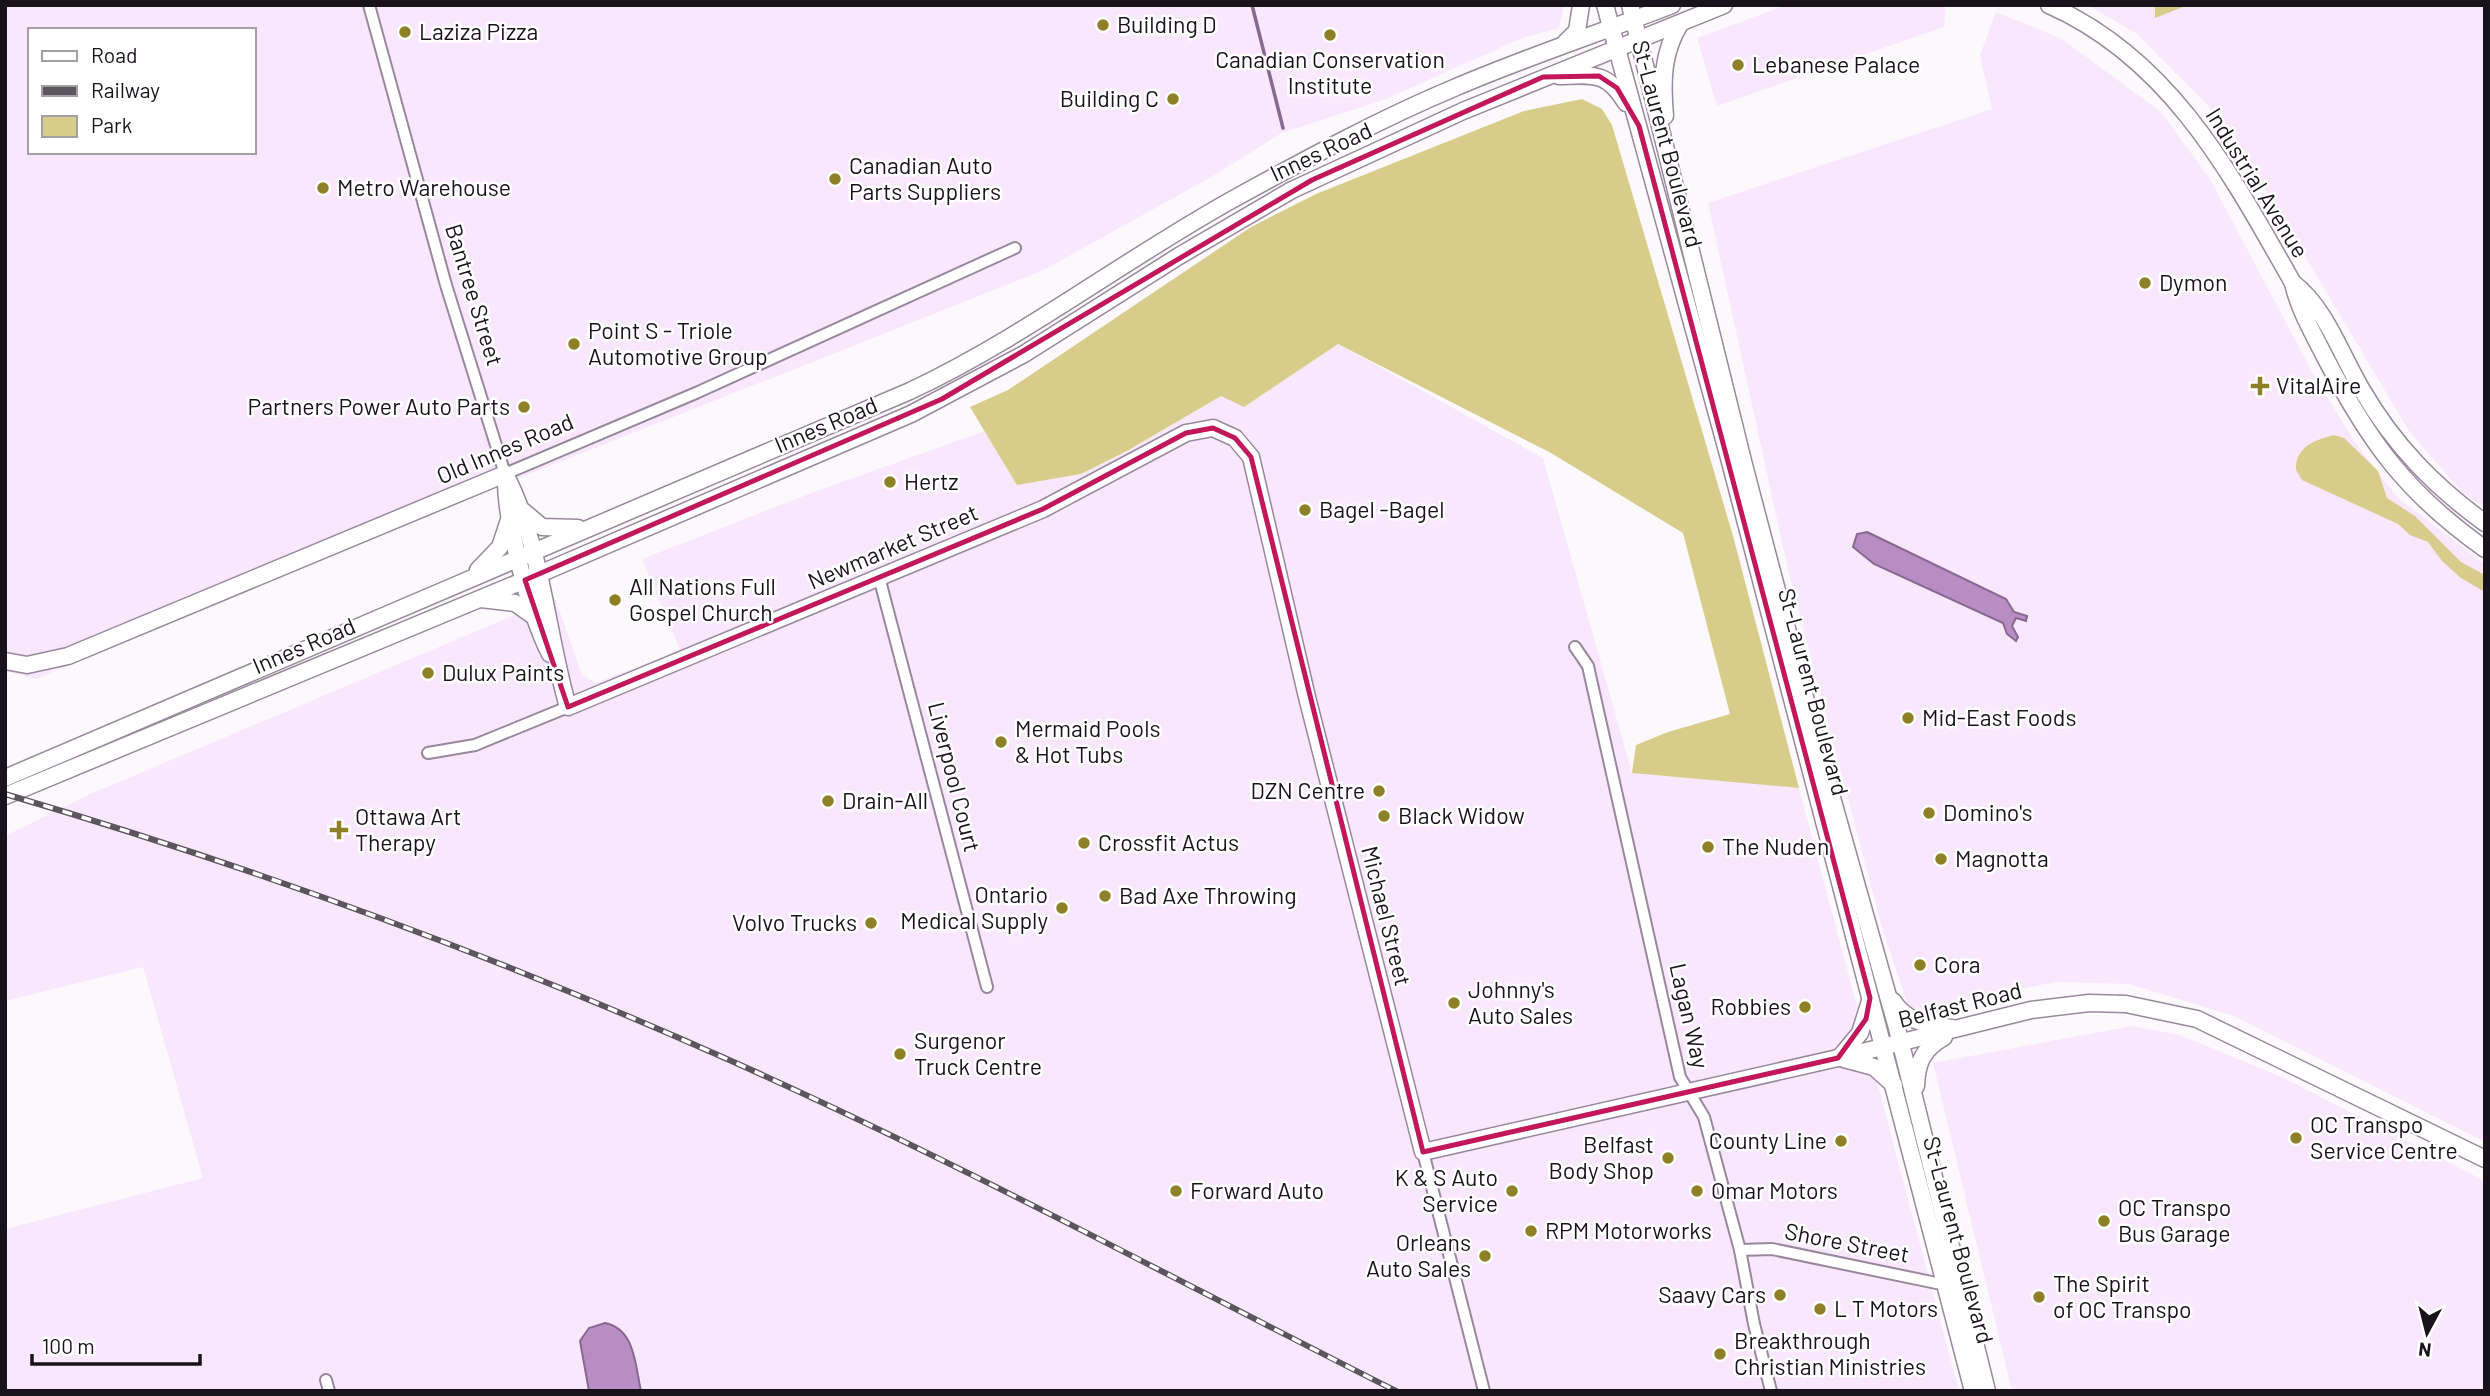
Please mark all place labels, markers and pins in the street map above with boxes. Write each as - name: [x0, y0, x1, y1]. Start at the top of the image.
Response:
- place label: Building D: [1117, 10, 1217, 38]
- place label: Laziza Pizza: [419, 17, 538, 45]
- marker: Building D: [1095, 17, 1111, 33]
- marker: Laziza Pizza: [397, 24, 413, 40]
- marker: Canadian Conservation Institute: [1322, 27, 1338, 43]
- place label: Canadian Conservation Institute: [1215, 45, 1445, 99]
- place label: Lebanese Palace: [1752, 50, 1920, 78]
- marker: Lebanese Palace: [1730, 57, 1746, 73]
- place label: Building C: [1060, 84, 1159, 112]
- marker: Building C: [1165, 91, 1181, 107]
- place label: Canadian Auto Parts Suppliers: [849, 151, 1001, 205]
- marker: Canadian Auto Parts Suppliers: [827, 171, 843, 187]
- place label: Metro Warehouse: [337, 173, 511, 201]
- marker: Metro Warehouse: [315, 180, 331, 196]
- place label: Dymon: [2159, 268, 2227, 296]
- marker: Dymon: [2137, 275, 2153, 291]
- place label: Point S - Triole Automotive Group: [588, 316, 768, 370]
- marker: Point S - Triole Automotive Group: [566, 336, 582, 352]
- place label: VitalAire: [2276, 371, 2361, 399]
- marker: VitalAire: [2250, 376, 2270, 396]
- place label: Partners Power Auto Parts: [248, 392, 510, 420]
- marker: Partners Power Auto Parts: [516, 399, 532, 415]
- place label: Hertz: [904, 467, 959, 495]
- marker: Hertz: [882, 474, 898, 490]
- place label: Bagel -Bagel: [1319, 495, 1444, 523]
- marker: Bagel -Bagel: [1297, 502, 1313, 518]
- place label: All Nations Full Gospel Church: [629, 572, 776, 626]
- marker: All Nations Full Gospel Church: [607, 592, 623, 608]
- place label: Dulux Paints: [442, 658, 564, 686]
- marker: Dulux Paints: [420, 665, 436, 681]
- place label: Mid-East Foods: [1922, 703, 2076, 731]
- marker: Mid-East Foods: [1900, 710, 1916, 726]
- place label: Mermaid Pools & Hot Tubs: [1015, 714, 1161, 768]
- marker: Mermaid Pools & Hot Tubs: [993, 734, 1009, 750]
- place label: DZN Centre: [1251, 776, 1365, 804]
- marker: DZN Centre: [1371, 783, 1387, 799]
- place label: Drain-All: [842, 786, 928, 814]
- marker: Drain-All: [820, 793, 836, 809]
- place label: Domino's: [1943, 798, 2033, 826]
- place label: Black Widow: [1398, 801, 1525, 829]
- place label: Ottawa Art Therapy: [355, 802, 461, 856]
- marker: Domino's: [1921, 805, 1937, 821]
- marker: Black Widow: [1376, 808, 1392, 824]
- marker: Ottawa Art Therapy: [329, 820, 349, 840]
- place label: Crossfit Actus: [1098, 828, 1239, 856]
- place label: The Nuden: [1722, 832, 1829, 860]
- marker: Crossfit Actus: [1076, 835, 1092, 851]
- marker: The Nuden: [1700, 839, 1716, 855]
- place label: Magnotta: [1955, 844, 2049, 872]
- marker: Magnotta: [1933, 851, 1949, 867]
- place label: Ontario Medical Supply: [900, 880, 1048, 934]
- place label: Bad Axe Throwing: [1119, 881, 1296, 909]
- marker: Bad Axe Throwing: [1097, 888, 1113, 904]
- marker: Ontario Medical Supply: [1054, 900, 1070, 916]
- place label: Volvo Trucks: [732, 908, 857, 936]
- marker: Volvo Trucks: [863, 915, 879, 931]
- place label: Cora: [1934, 950, 1981, 978]
- marker: Cora: [1912, 957, 1928, 973]
- place label: Johnny's Auto Sales: [1468, 975, 1573, 1029]
- place label: Robbies: [1710, 992, 1791, 1020]
- marker: Johnny's Auto Sales: [1446, 995, 1462, 1011]
- marker: Robbies: [1797, 999, 1813, 1015]
- place label: Surgenor Truck Centre: [914, 1026, 1042, 1080]
- marker: Surgenor Truck Centre: [892, 1046, 908, 1062]
- place label: OC Transpo Service Centre: [2310, 1110, 2458, 1164]
- place label: County Line: [1709, 1126, 1827, 1154]
- place label: Belfast Body Shop: [1548, 1130, 1654, 1184]
- marker: OC Transpo Service Centre: [2288, 1130, 2304, 1146]
- marker: County Line: [1833, 1133, 1849, 1149]
- marker: Belfast Body Shop: [1660, 1150, 1676, 1166]
- place label: K & S Auto Service: [1395, 1163, 1498, 1217]
- place label: Forward Auto: [1190, 1176, 1324, 1204]
- place label: Omar Motors: [1711, 1176, 1838, 1204]
- marker: Forward Auto: [1168, 1183, 1184, 1199]
- marker: K & S Auto Service: [1504, 1183, 1520, 1199]
- marker: Omar Motors: [1689, 1183, 1705, 1199]
- place label: OC Transpo Bus Garage: [2118, 1193, 2231, 1247]
- marker: OC Transpo Bus Garage: [2096, 1213, 2112, 1229]
- place label: RPM Motorworks: [1545, 1216, 1712, 1244]
- marker: RPM Motorworks: [1523, 1223, 1539, 1239]
- place label: Orleans Auto Sales: [1366, 1228, 1471, 1282]
- marker: Orleans Auto Sales: [1477, 1248, 1493, 1264]
- place label: The Spirit of OC Transpo: [2053, 1269, 2192, 1323]
- place label: Saavy Cars: [1658, 1280, 1766, 1308]
- marker: Saavy Cars: [1772, 1287, 1788, 1303]
- marker: The Spirit of OC Transpo: [2031, 1289, 2047, 1305]
- place label: L T Motors: [1834, 1294, 1938, 1322]
- marker: L T Motors: [1812, 1301, 1828, 1317]
- place label: Breakthrough Christian Ministries: [1734, 1326, 1926, 1380]
- marker: Breakthrough Christian Ministries: [1712, 1346, 1728, 1362]

